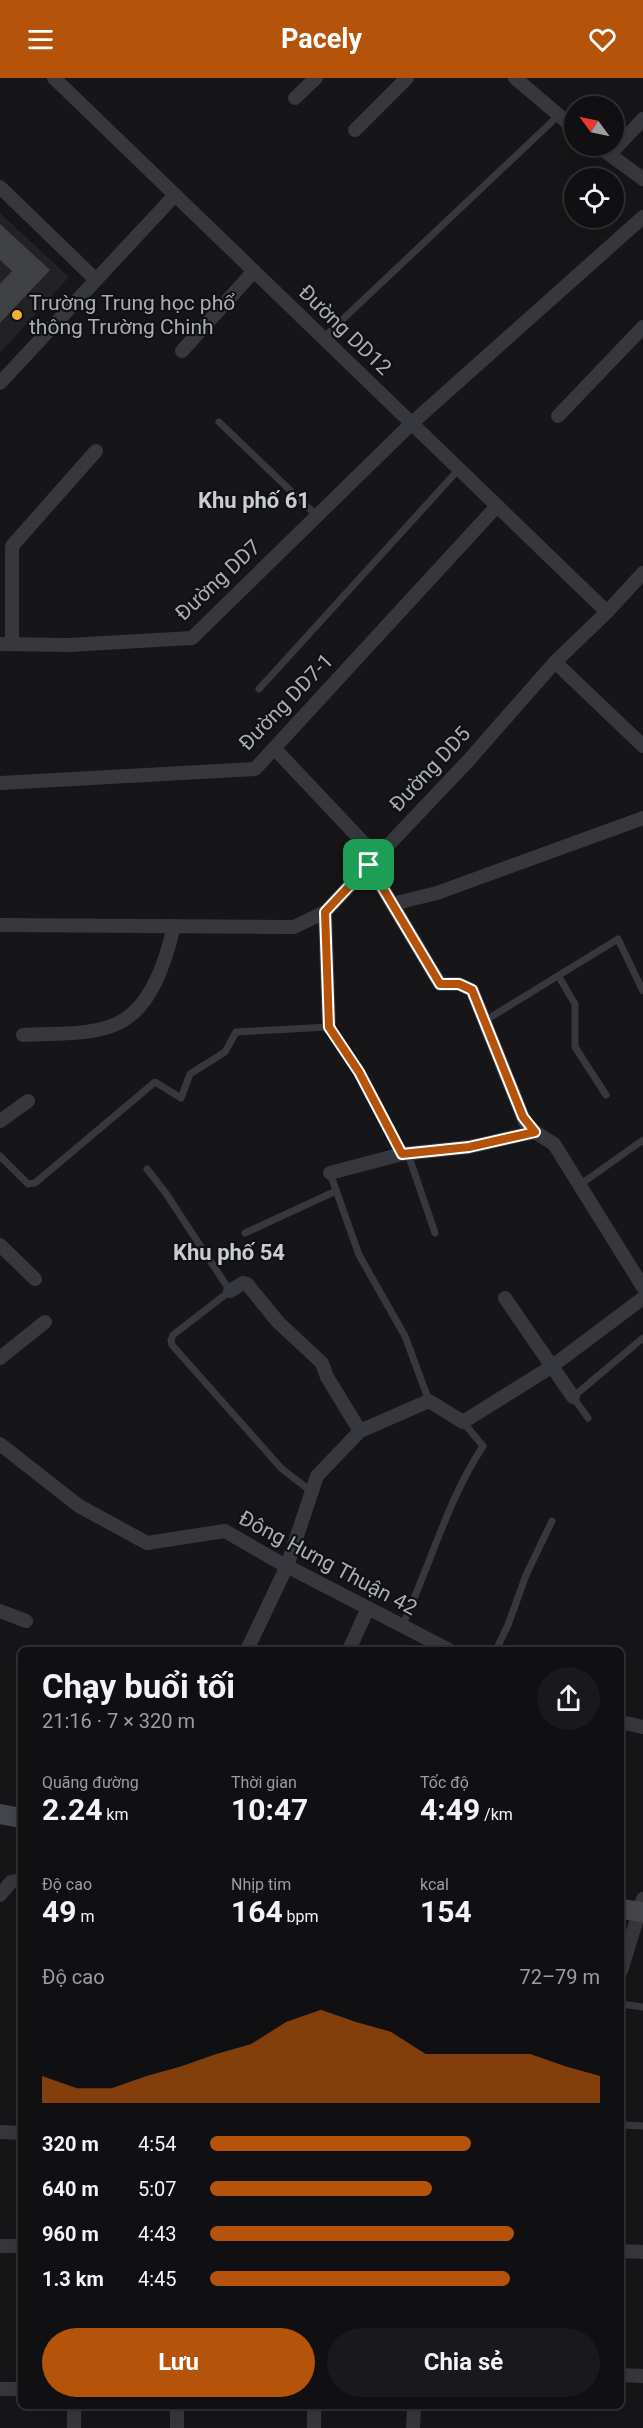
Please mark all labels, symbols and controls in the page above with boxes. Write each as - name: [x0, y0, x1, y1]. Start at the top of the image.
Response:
- icon: menu: [24, 23, 57, 56]
- text: Pacely: [281, 23, 362, 55]
- icon: heart: [586, 23, 619, 56]
- north arrow: [564, 96, 624, 156]
- map controls: [564, 96, 624, 228]
- button: locate: [564, 168, 624, 228]
- street label: Đường DD12: [294, 280, 396, 380]
- place label: Trường Trung học phổ thông Trường Chinh: [29, 291, 235, 339]
- marker: Trường Trung học phổ thông Trường Chinh: [10, 308, 24, 322]
- district label: Khu phố 61: [198, 488, 310, 513]
- street label: Đường DD7: [171, 535, 265, 625]
- street label: Đường DD7-1: [234, 649, 338, 755]
- street label: Đường DD5: [385, 722, 475, 816]
- pin: [343, 839, 394, 890]
- icon: arrive: [352, 848, 385, 881]
- district label: Khu phố 54: [173, 1240, 285, 1265]
- street label: Đông Hưng Thuận 42: [235, 1506, 421, 1620]
- text: Chạy buổi tối: [42, 1667, 235, 1706]
- button: share: [537, 1667, 600, 1730]
- text: 21:16 · 7 × 320 m: [42, 1709, 195, 1733]
- text: Quãng đường: [42, 1773, 139, 1792]
- text: Thời gian: [231, 1773, 297, 1792]
- text: Tốc độ: [420, 1773, 469, 1792]
- text: 2.24: [42, 1792, 102, 1827]
- text: 10:47: [231, 1792, 308, 1827]
- text: 4:49: [420, 1792, 480, 1827]
- text: km: [102, 1805, 128, 1824]
- text: /km: [480, 1805, 513, 1824]
- text: Độ cao: [42, 1875, 92, 1894]
- text: Nhịp tim: [231, 1875, 291, 1894]
- text: kcal: [420, 1875, 449, 1894]
- text: 49: [42, 1894, 76, 1929]
- text: 164: [231, 1894, 283, 1929]
- text: 154: [420, 1894, 472, 1929]
- text: m: [76, 1907, 94, 1926]
- text: bpm: [283, 1907, 319, 1926]
- text: Độ cao: [42, 1965, 105, 1989]
- text: 72–79 m: [519, 1965, 600, 1989]
- text: 320 m: [42, 2132, 99, 2156]
- text: 4:54: [138, 2132, 177, 2156]
- text: 640 m: [42, 2177, 99, 2201]
- text: 5:07: [138, 2177, 177, 2201]
- text: 960 m: [42, 2222, 99, 2246]
- text: 4:43: [138, 2222, 177, 2246]
- text: 1.3 km: [42, 2267, 104, 2291]
- text: 4:45: [138, 2267, 177, 2291]
- button: Lưu: [42, 2328, 315, 2397]
- button: Chia sẻ: [327, 2328, 600, 2397]

